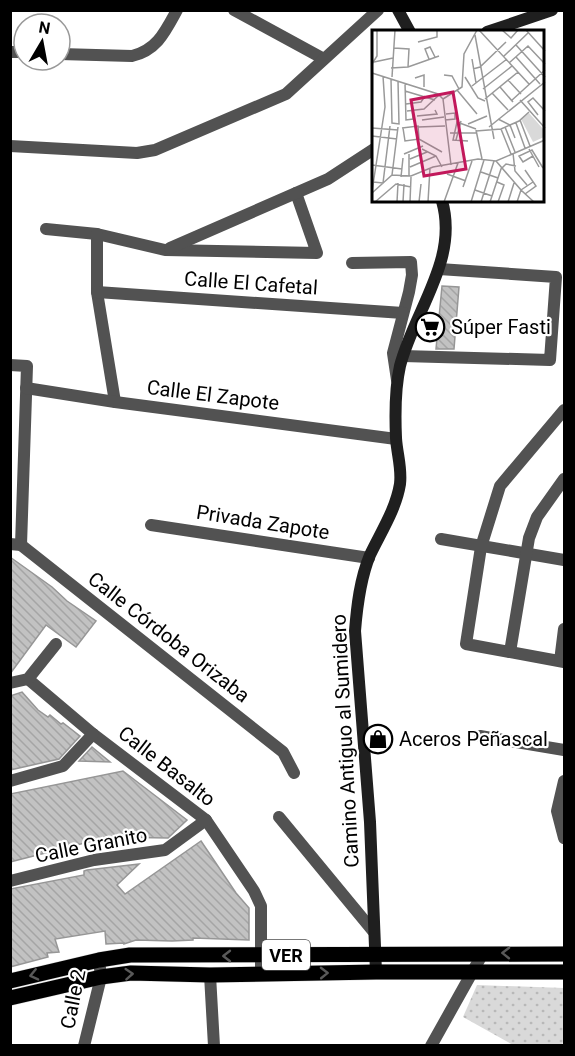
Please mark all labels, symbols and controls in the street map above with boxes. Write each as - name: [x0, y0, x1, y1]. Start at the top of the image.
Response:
- north arrow: [12, 12, 72, 72]
- text: N: [37, 17, 52, 38]
- inset map: [372, 30, 545, 202]
- street label: Calle El Cafetal: [183, 266, 319, 300]
- supermarket icon: Súper Fasti: [414, 311, 446, 343]
- place label: Súper Fasti: [451, 315, 551, 339]
- street label: Calle El Zapote: [146, 375, 280, 415]
- street label: Privada Zapote: [195, 500, 331, 544]
- street label: Calle Córdoba Orizaba: [83, 567, 255, 707]
- street label: Camino Antiguo al Sumidero: [326, 614, 364, 868]
- street label: Calle Basalto: [114, 721, 220, 811]
- shop icon: Aceros Peñascal: [362, 723, 394, 755]
- place label: Aceros Peñascal: [399, 727, 548, 751]
- street label: Calle Granito: [33, 822, 149, 868]
- road number: VER: [262, 940, 310, 970]
- one-way arrow: [502, 947, 511, 959]
- one-way arrow: [223, 950, 232, 962]
- street label: Calle 2: [55, 967, 91, 1031]
- one-way arrow: [320, 967, 329, 979]
- one-way arrow: [29, 968, 39, 981]
- one-way arrow: [125, 968, 134, 981]

